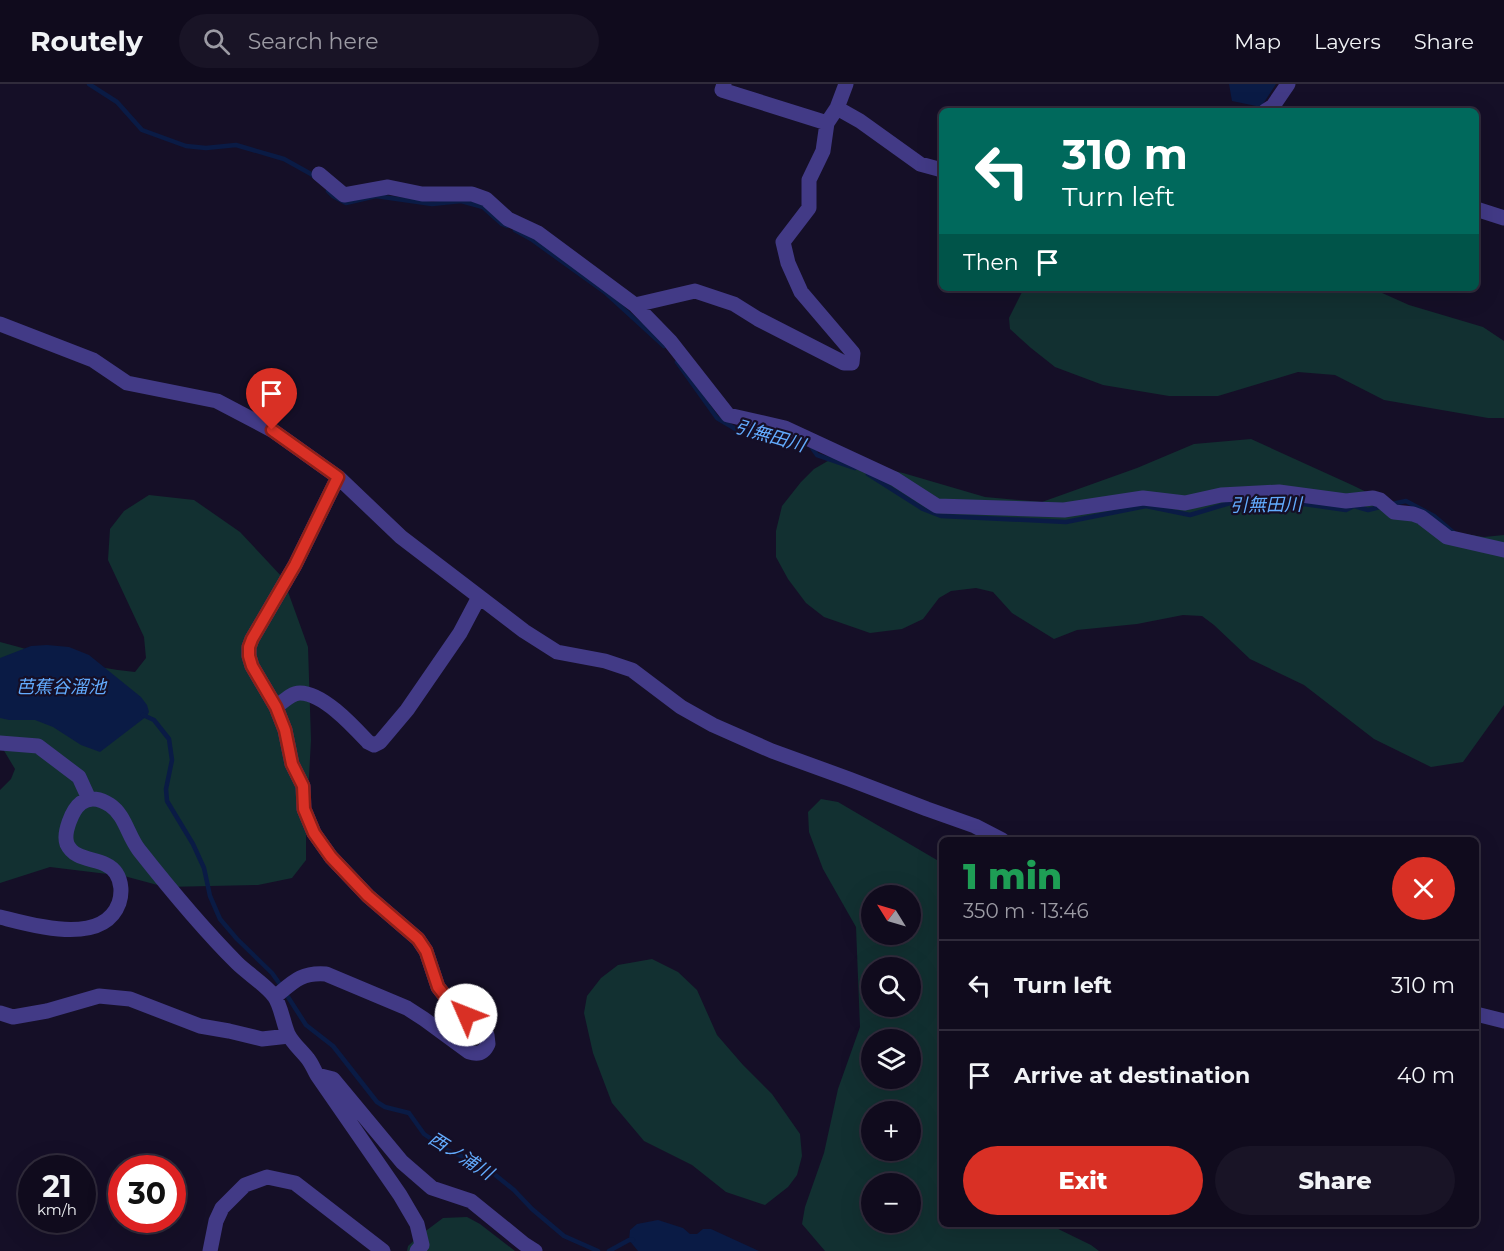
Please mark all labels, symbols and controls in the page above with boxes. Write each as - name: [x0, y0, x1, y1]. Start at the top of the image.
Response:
- search box: [179, 14, 599, 68]
- text: Routely: [30, 24, 143, 58]
- icon: search: [200, 25, 233, 58]
- text: Search here: [248, 28, 379, 55]
- text: Map: [1234, 29, 1281, 54]
- text: Layers: [1314, 29, 1381, 54]
- text: Share: [1414, 29, 1474, 54]
- text: 310 m: [1062, 128, 1188, 180]
- icon: left: [963, 132, 1041, 210]
- text: Turn left: [1062, 180, 1175, 213]
- icon: arrive: [1031, 246, 1064, 279]
- text: Then: [963, 249, 1019, 276]
- pin: [246, 368, 297, 430]
- icon: arrive: [255, 377, 288, 410]
- water label: 引無田川: [732, 416, 810, 457]
- water label: 引無田川: [1230, 493, 1304, 517]
- water label: 芭蕉谷溜池: [16, 676, 108, 698]
- text: 1 min: [963, 854, 1062, 898]
- button: close: [1392, 857, 1455, 920]
- north arrow: [861, 885, 921, 945]
- map controls: [861, 885, 921, 1233]
- text: 350 m · 13:46: [963, 899, 1089, 923]
- button: search: [861, 957, 921, 1017]
- icon: left: [963, 969, 996, 1002]
- text: Turn left: [1014, 972, 1112, 999]
- text: 310 m: [1391, 972, 1455, 999]
- position arrow: [434, 983, 498, 1047]
- button: layers: [861, 1029, 921, 1089]
- icon: arrive: [963, 1059, 996, 1092]
- text: Arrive at destination: [1014, 1062, 1250, 1089]
- text: 40 m: [1397, 1062, 1455, 1089]
- button: +: [861, 1101, 921, 1161]
- water label: 西ノ浦川: [425, 1128, 499, 1185]
- button: Exit: [963, 1146, 1203, 1215]
- button: Share: [1215, 1146, 1455, 1215]
- speed limit sign: 30: [108, 1155, 186, 1233]
- text: 21: [42, 1168, 72, 1205]
- button: −: [861, 1173, 921, 1233]
- text: km/h: [37, 1200, 77, 1219]

